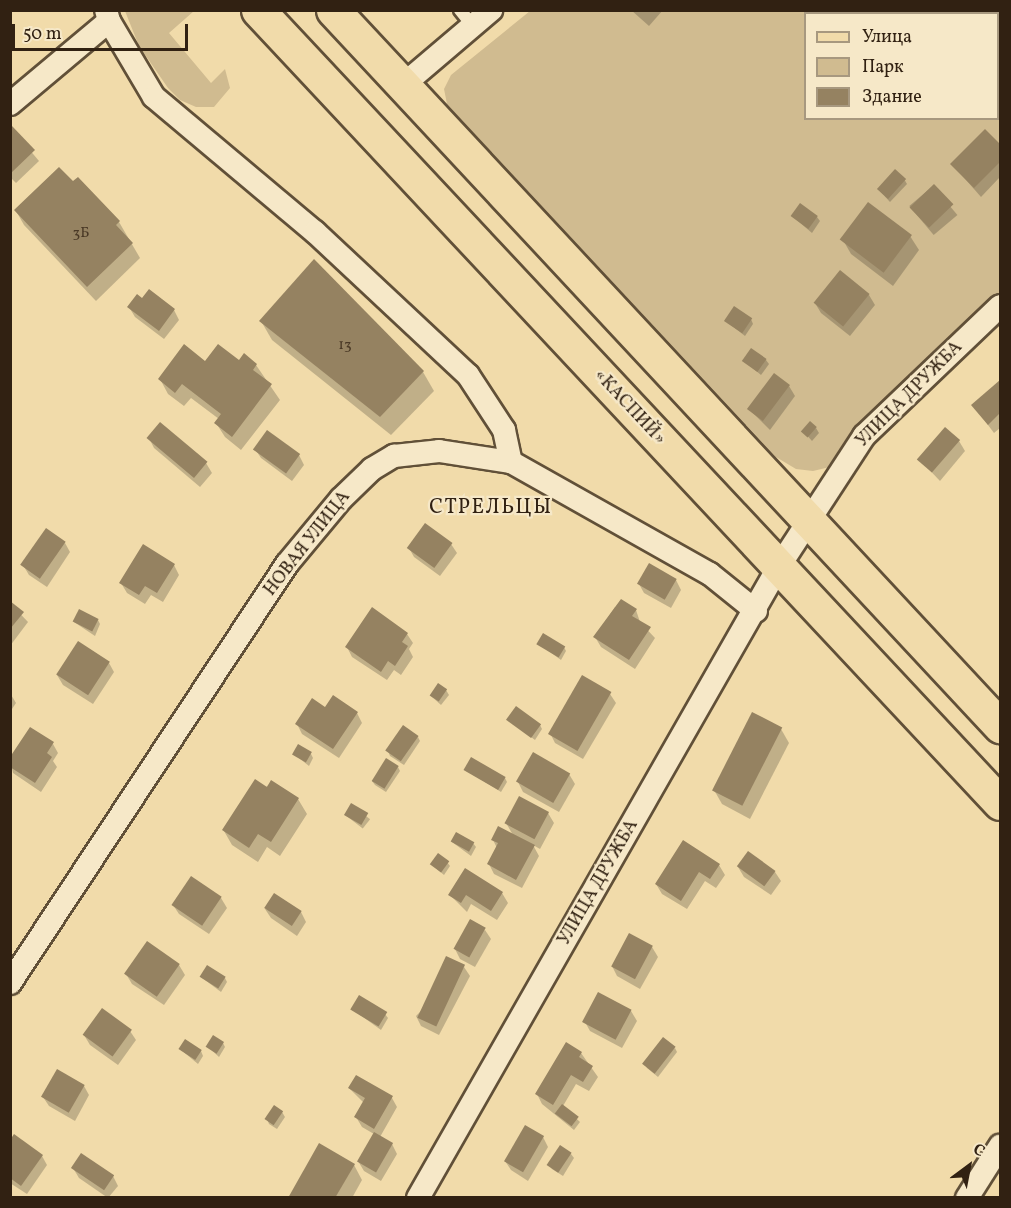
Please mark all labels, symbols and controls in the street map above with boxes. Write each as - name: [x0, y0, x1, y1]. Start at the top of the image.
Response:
- scale bar: [15, 12, 190, 50]
- legend: [804, 12, 999, 120]
- text: 50 m: [23, 22, 62, 47]
- text: Улица: [862, 25, 912, 50]
- text: Парк: [862, 55, 904, 80]
- text: Здание: [862, 85, 922, 110]
- house number: 3Б: [73, 225, 89, 243]
- house number: 13: [338, 337, 352, 355]
- street label: УЛИЦА ДРУЖБА: [852, 337, 968, 453]
- street label: «КАСПИЙ»: [589, 366, 669, 450]
- street label: НОВАЯ УЛИЦА: [260, 487, 356, 601]
- district label: СТРЕЛЬЦЫ: [429, 495, 553, 521]
- street label: УЛИЦА ДРУЖБА: [554, 816, 644, 950]
- north arrow: [939, 1136, 999, 1196]
- text: С: [968, 1139, 989, 1163]

